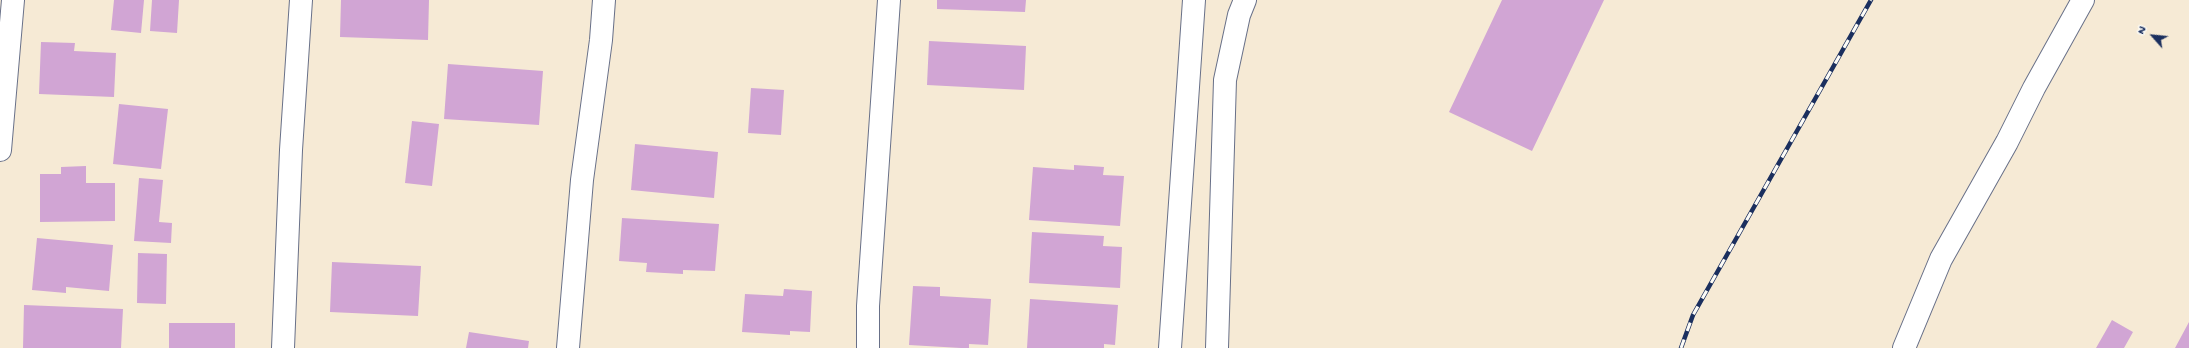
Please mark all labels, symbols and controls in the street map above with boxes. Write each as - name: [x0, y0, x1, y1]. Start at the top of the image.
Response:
- north arrow: [2133, 16, 2173, 56]
- text: N: [2135, 25, 2149, 36]

